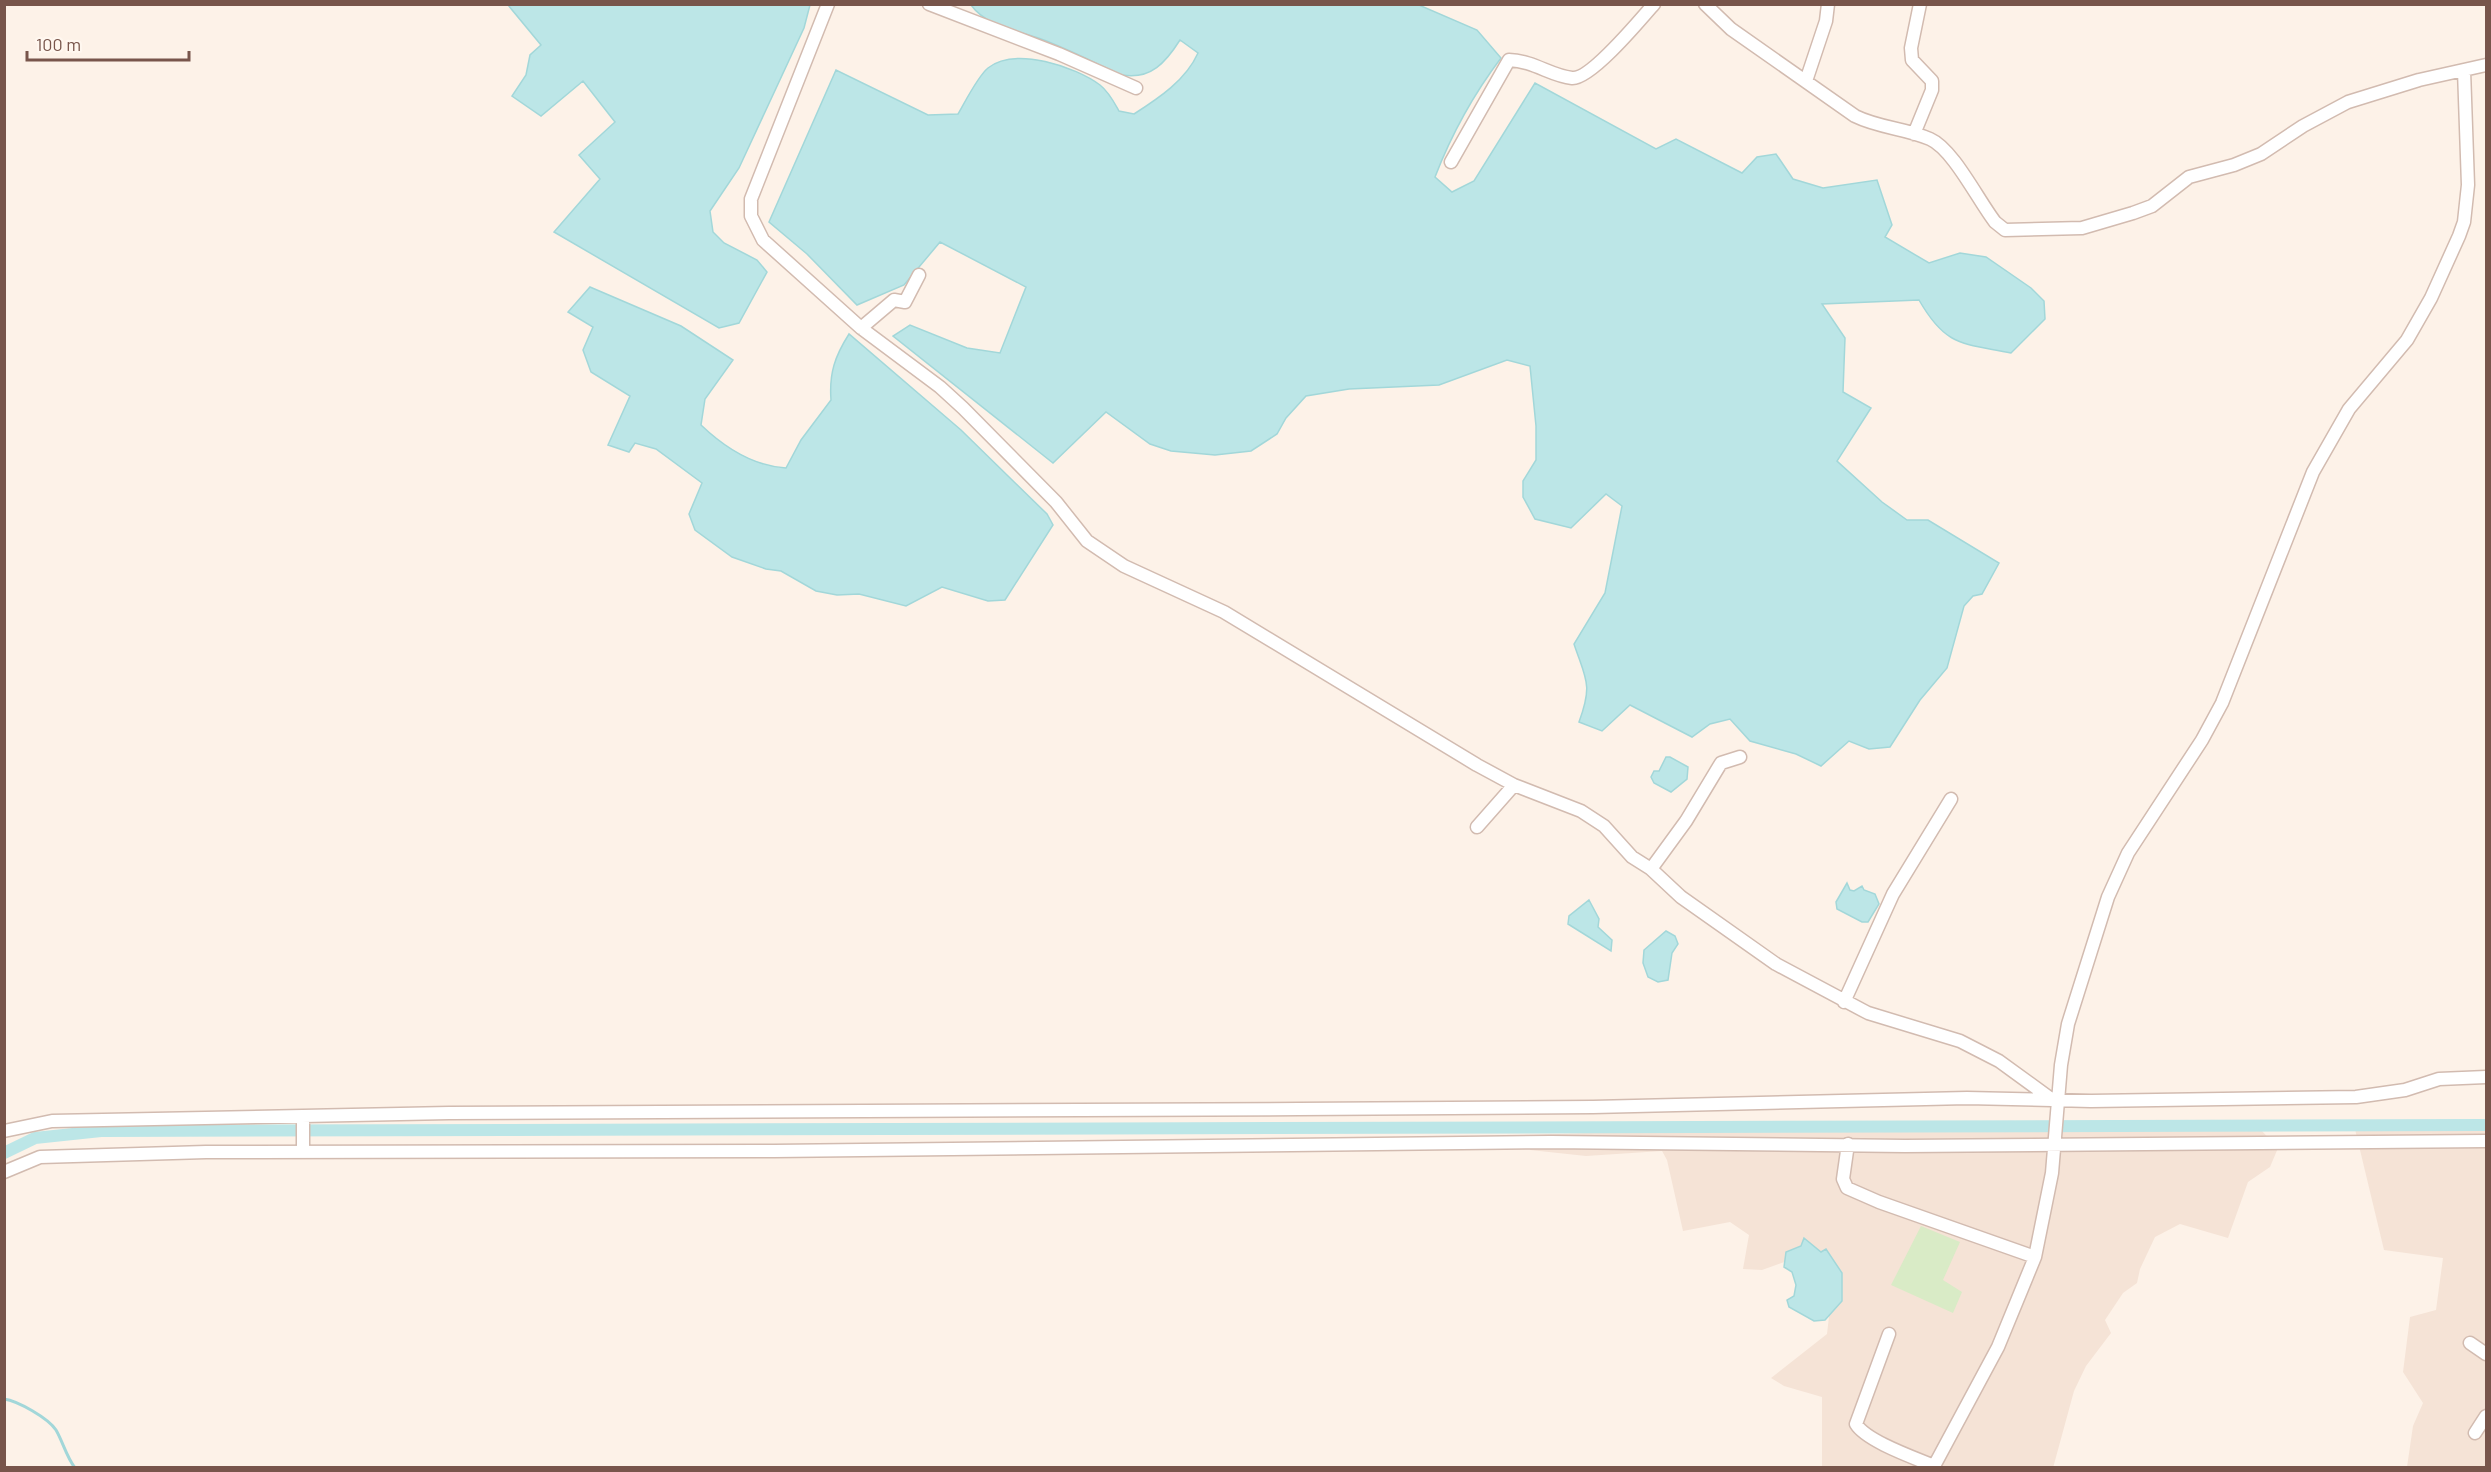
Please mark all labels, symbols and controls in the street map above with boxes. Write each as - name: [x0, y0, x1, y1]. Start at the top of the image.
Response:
- scale bar: [27, 24, 189, 62]
- text: 100 m: [36, 33, 81, 55]

